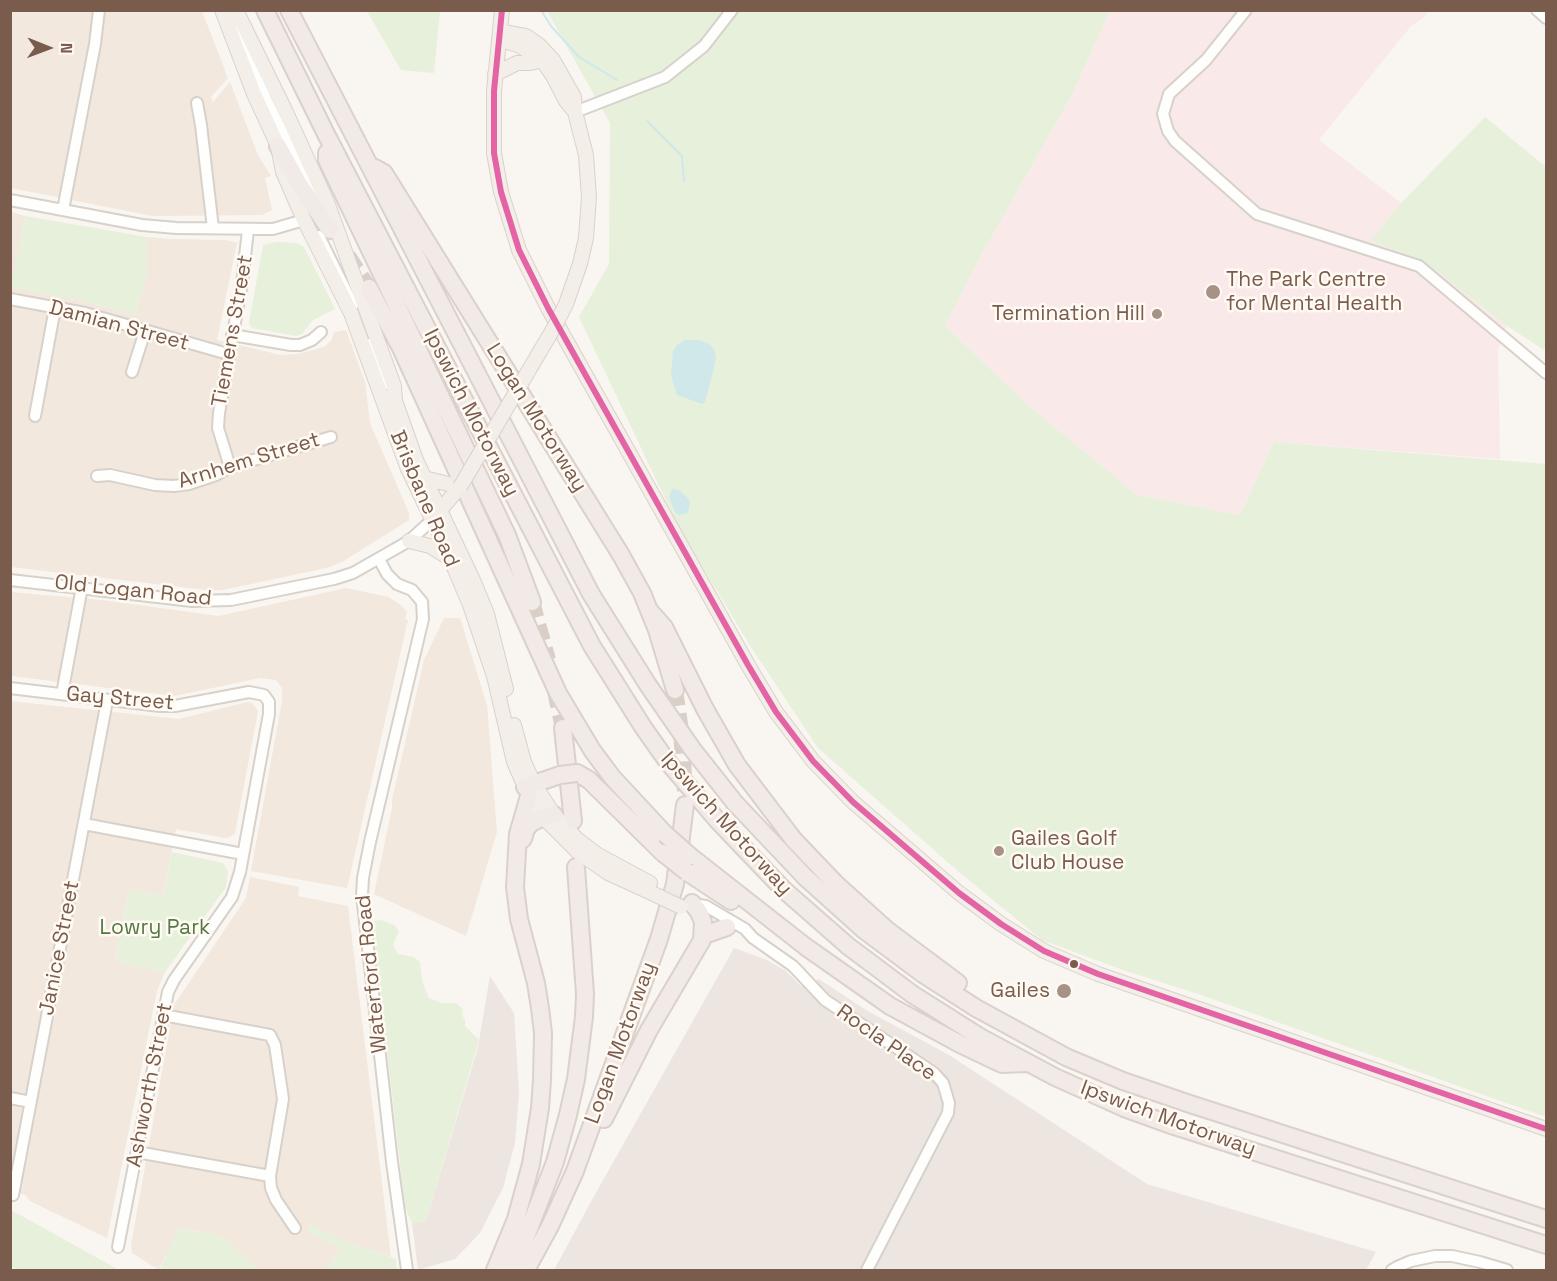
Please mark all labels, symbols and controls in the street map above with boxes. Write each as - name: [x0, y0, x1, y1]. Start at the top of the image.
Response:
- north arrow: [18, 18, 78, 78]
- text: N: [56, 43, 77, 54]
- street label: Tiemens Street: [207, 253, 259, 409]
- place label: The Park Centre for Mental Health: [1226, 267, 1402, 317]
- marker: The Park Centre for Mental Health: [1204, 283, 1222, 301]
- street label: Damian Street: [46, 295, 192, 357]
- place label: Termination Hill: [992, 301, 1145, 327]
- marker: Termination Hill: [1150, 307, 1164, 321]
- street label: Ipswich Motorway: [418, 325, 524, 501]
- street label: Logan Motorway: [480, 339, 592, 497]
- street label: Arnhem Street: [175, 427, 323, 495]
- street label: Brisbane Road: [384, 427, 464, 571]
- street label: Old Logan Road: [53, 570, 213, 612]
- street label: Gay Street: [65, 682, 175, 716]
- street label: Ipswich Motorway: [655, 747, 797, 901]
- place label: Gailes Golf Club House: [1011, 826, 1125, 876]
- marker: Gailes Golf Club House: [992, 844, 1006, 858]
- street label: Janice Street: [35, 879, 85, 1017]
- street label: Waterford Road: [351, 894, 393, 1054]
- park label: Lowry Park: [100, 915, 210, 941]
- unlabelled marker: [1068, 958, 1080, 970]
- street label: Logan Motorway: [580, 959, 662, 1127]
- place label: Gailes: [990, 978, 1050, 1004]
- marker: Gailes: [1055, 982, 1073, 1000]
- street label: Rocla Place: [831, 999, 941, 1087]
- street label: Ashworth Street: [122, 1001, 178, 1169]
- street label: Ipswich Motorway: [1077, 1076, 1259, 1162]

